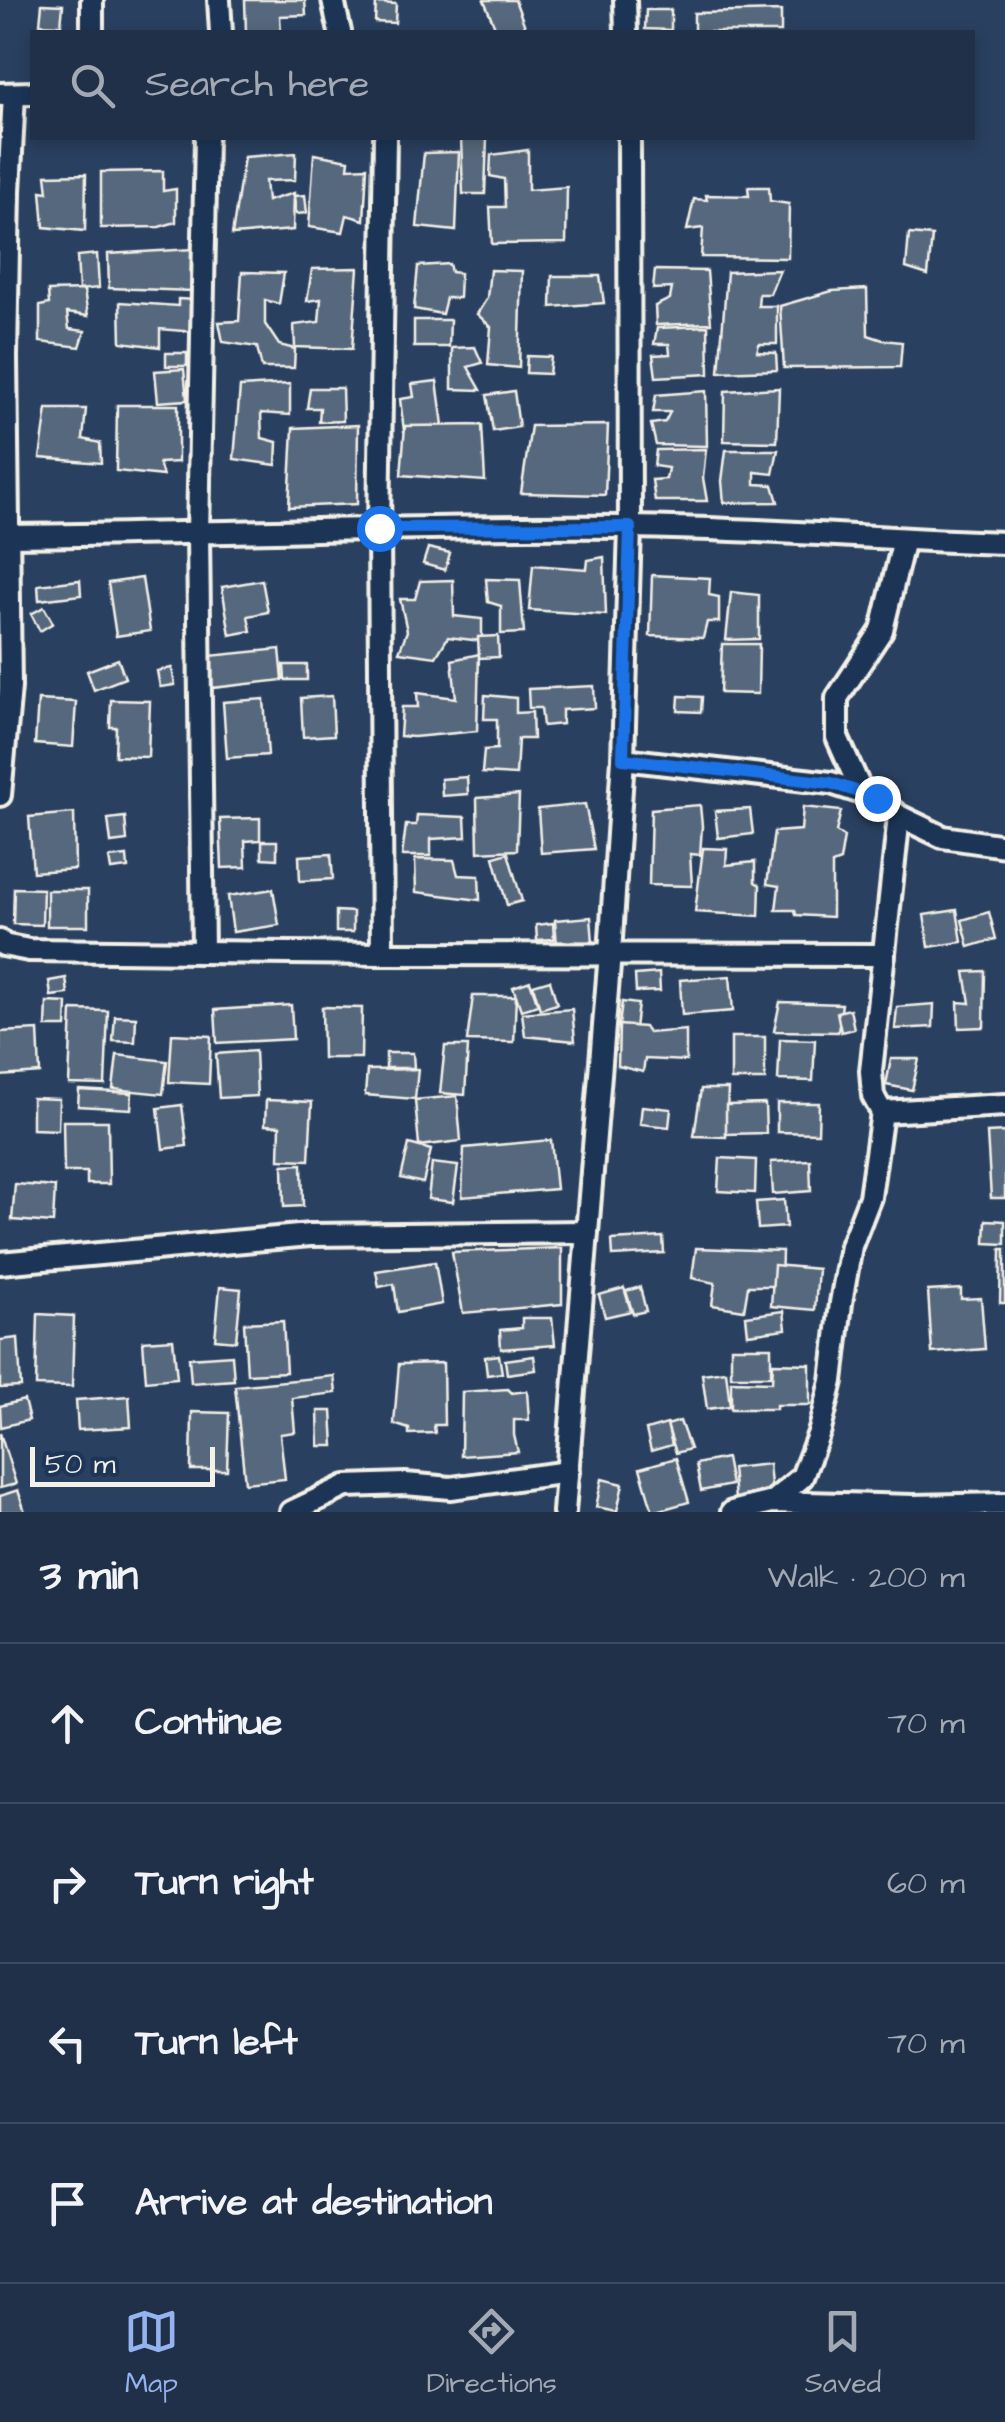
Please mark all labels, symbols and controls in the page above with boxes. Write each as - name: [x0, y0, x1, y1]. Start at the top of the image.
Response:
- search box: [30, 30, 975, 140]
- icon: search: [65, 58, 120, 113]
- text: Search here: [145, 59, 369, 111]
- route start: [357, 506, 403, 552]
- route end: [855, 776, 901, 822]
- scale bar: [30, 1442, 215, 1486]
- text: 50 m: [45, 1445, 116, 1484]
- text: 3 min: [40, 1548, 138, 1606]
- text: Walk · 200 m: [767, 1555, 965, 1600]
- icon: ahead: [40, 1696, 95, 1751]
- text: Continue: [135, 1697, 282, 1749]
- text: 70 m: [887, 1701, 965, 1746]
- icon: right: [40, 1856, 95, 1911]
- text: Turn right: [135, 1857, 314, 1909]
- text: 60 m: [887, 1861, 965, 1906]
- icon: left: [40, 2016, 95, 2071]
- text: Turn left: [135, 2017, 298, 2069]
- text: 70 m: [887, 2021, 965, 2066]
- icon: arrive: [40, 2176, 95, 2231]
- text: Arrive at destination: [135, 2177, 492, 2229]
- tab: Map: [124, 2304, 179, 2403]
- tab: Directions: [427, 2304, 557, 2403]
- tab: Saved: [805, 2304, 881, 2403]

